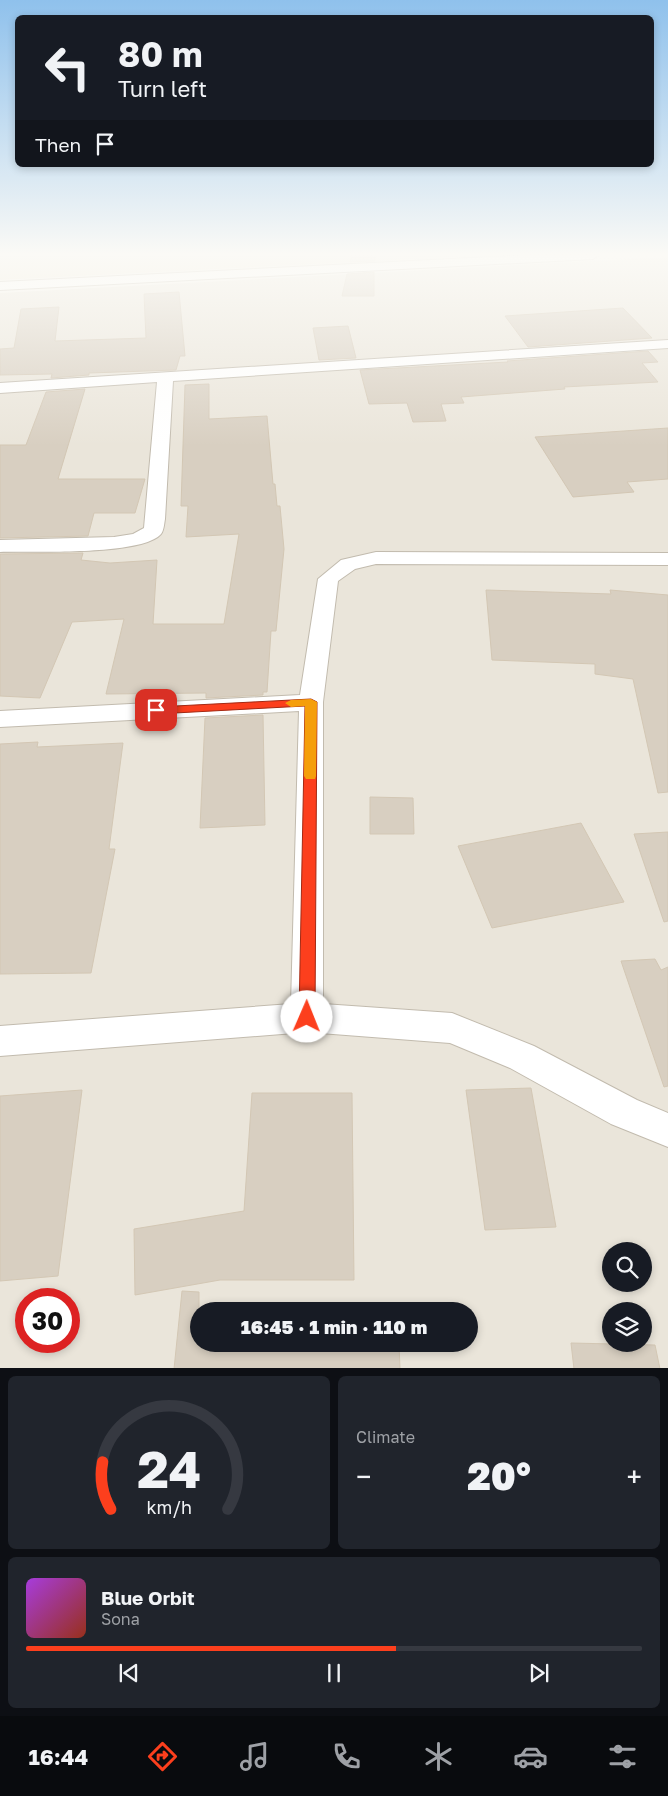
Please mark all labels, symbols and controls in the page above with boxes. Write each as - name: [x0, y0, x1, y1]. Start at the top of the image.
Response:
- text: 80 m: [118, 33, 203, 75]
- icon: left: [35, 35, 100, 100]
- text: Turn left: [118, 75, 207, 102]
- icon: arrive: [91, 130, 119, 158]
- text: Then: [35, 133, 81, 156]
- pin: [135, 689, 177, 731]
- icon: arrive: [142, 696, 170, 724]
- position arrow: [280, 990, 332, 1042]
- map controls: [602, 1242, 652, 1352]
- button: search: [602, 1242, 652, 1292]
- speed limit sign: 30: [15, 1288, 80, 1353]
- button: layers: [602, 1302, 652, 1352]
- text: 16:45 · 1 min · 110 m: [241, 1315, 427, 1338]
- text: Climate: [356, 1427, 415, 1447]
- text: 24: [137, 1437, 201, 1499]
- text: 20°: [467, 1453, 531, 1498]
- text: −: [356, 1460, 371, 1493]
- text: +: [627, 1460, 642, 1493]
- text: km/h: [146, 1496, 192, 1518]
- text: Blue Orbit: [101, 1586, 195, 1609]
- text: Sona: [101, 1609, 140, 1629]
- icon: previous: [115, 1659, 143, 1687]
- icon: pause: [320, 1659, 348, 1687]
- icon: next: [525, 1659, 553, 1687]
- icon: directions: [145, 1739, 180, 1774]
- icon: music: [237, 1739, 272, 1774]
- icon: phone: [329, 1739, 364, 1774]
- icon: climate: [421, 1739, 456, 1774]
- icon: car: [513, 1739, 548, 1774]
- icon: filters: [605, 1739, 640, 1774]
- text: 16:44: [28, 1743, 88, 1770]

